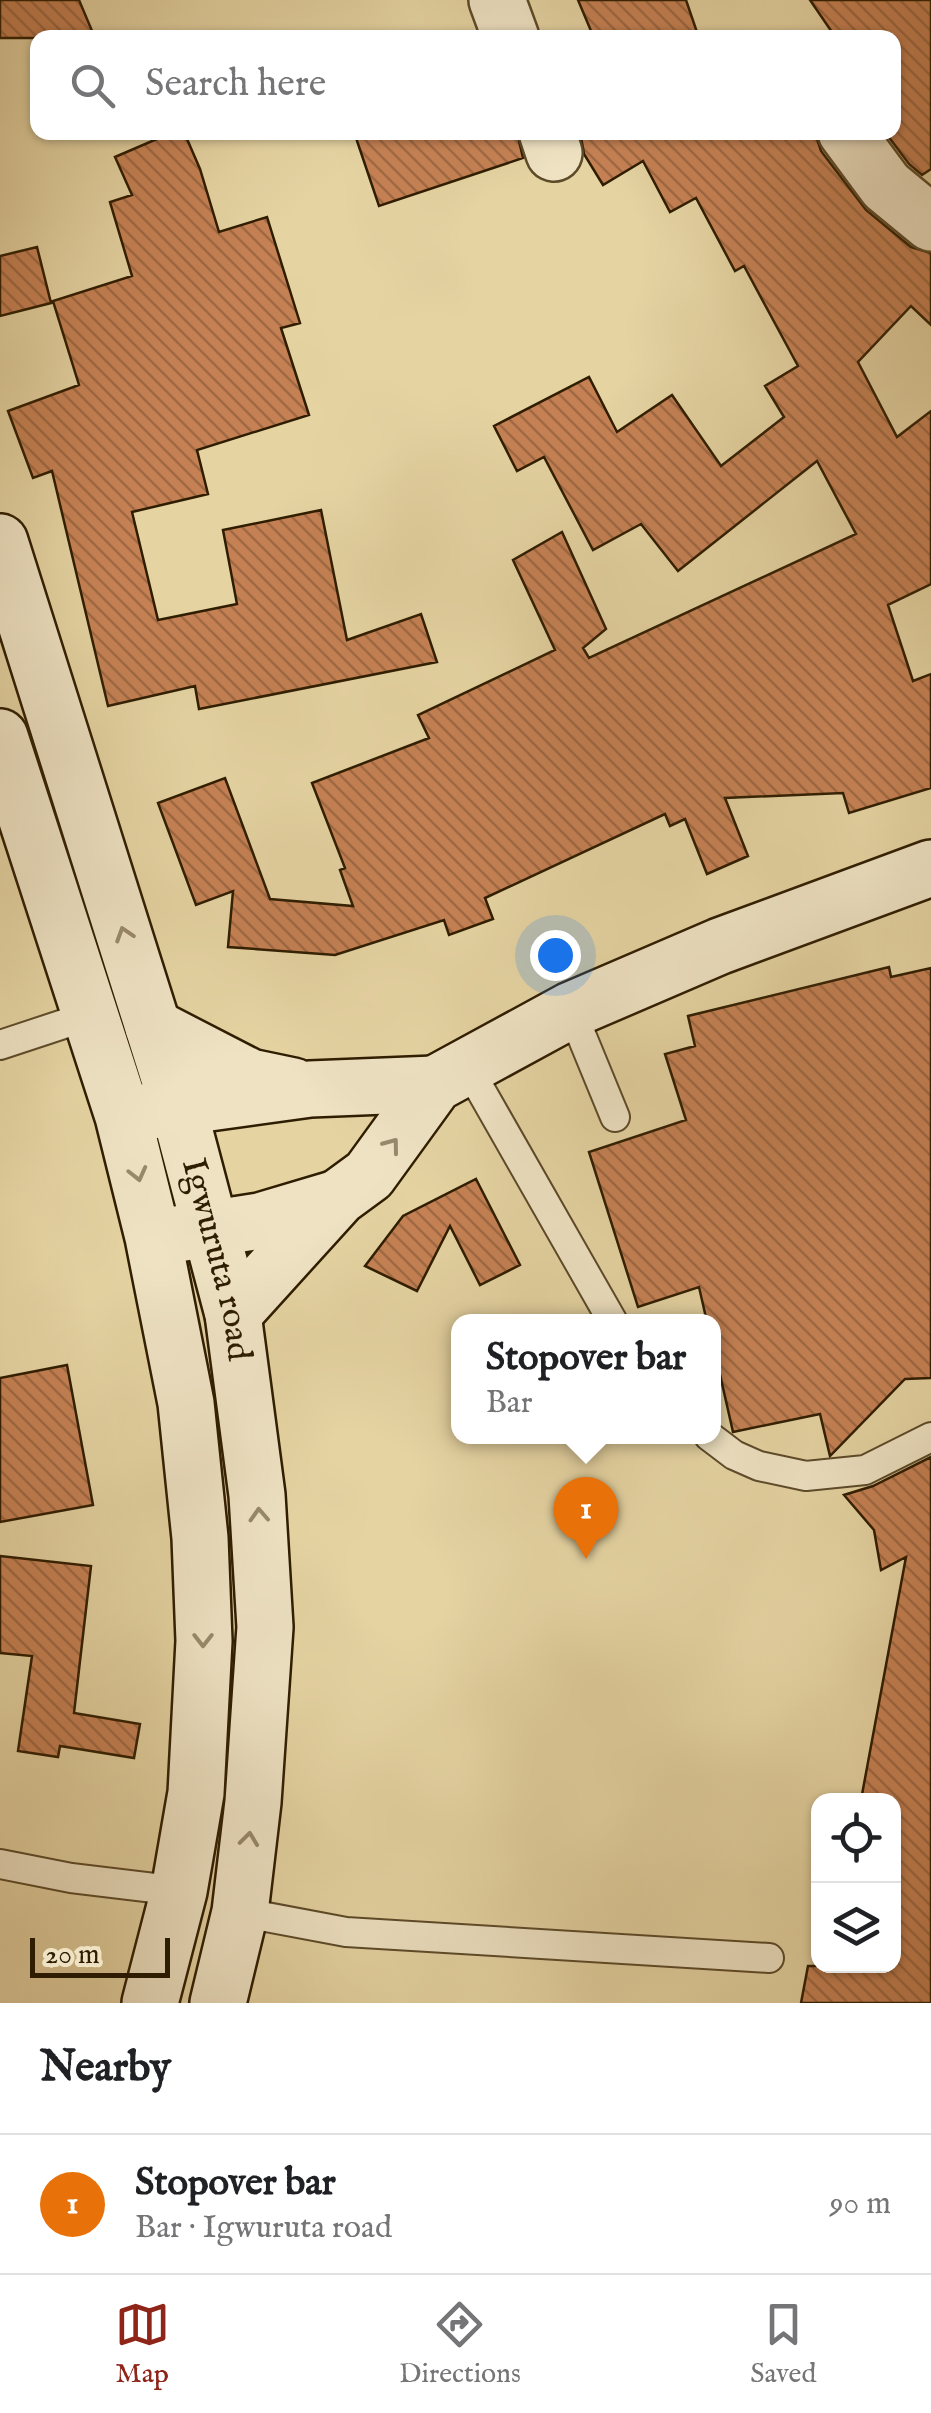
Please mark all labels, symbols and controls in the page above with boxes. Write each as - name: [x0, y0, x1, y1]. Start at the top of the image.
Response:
- search box: [30, 30, 901, 140]
- icon: search: [65, 58, 120, 113]
- text: Search here: [145, 61, 326, 109]
- one-way arrow: [115, 927, 136, 944]
- your location: [530, 930, 581, 981]
- one-way arrow: [380, 1138, 398, 1156]
- street label: Igwuruta road: [170, 1153, 262, 1364]
- one-way arrow: [126, 1165, 147, 1182]
- popup: [451, 1314, 721, 1444]
- text: Stopover bar: [486, 1335, 686, 1383]
- text: Bar: [486, 1383, 532, 1424]
- pin: 1: [554, 1476, 618, 1559]
- one-way arrow: [248, 1506, 270, 1522]
- one-way arrow: [192, 1634, 214, 1649]
- map controls: [811, 1793, 901, 1973]
- button: locate: [811, 1793, 901, 1883]
- one-way arrow: [238, 1830, 259, 1846]
- button: layers: [811, 1883, 901, 1973]
- scale bar: [30, 1933, 170, 1978]
- text: 20 m: [45, 1938, 100, 1973]
- text: Nearby: [40, 2042, 171, 2095]
- text: Stopover bar: [135, 2160, 336, 2208]
- text: 1: [67, 2184, 78, 2225]
- text: 90 m: [830, 2184, 891, 2225]
- text: Bar · Igwuruta road: [135, 2208, 392, 2249]
- tab: Map: [115, 2297, 170, 2392]
- tab: Directions: [399, 2297, 521, 2392]
- tab: Saved: [750, 2297, 816, 2392]

